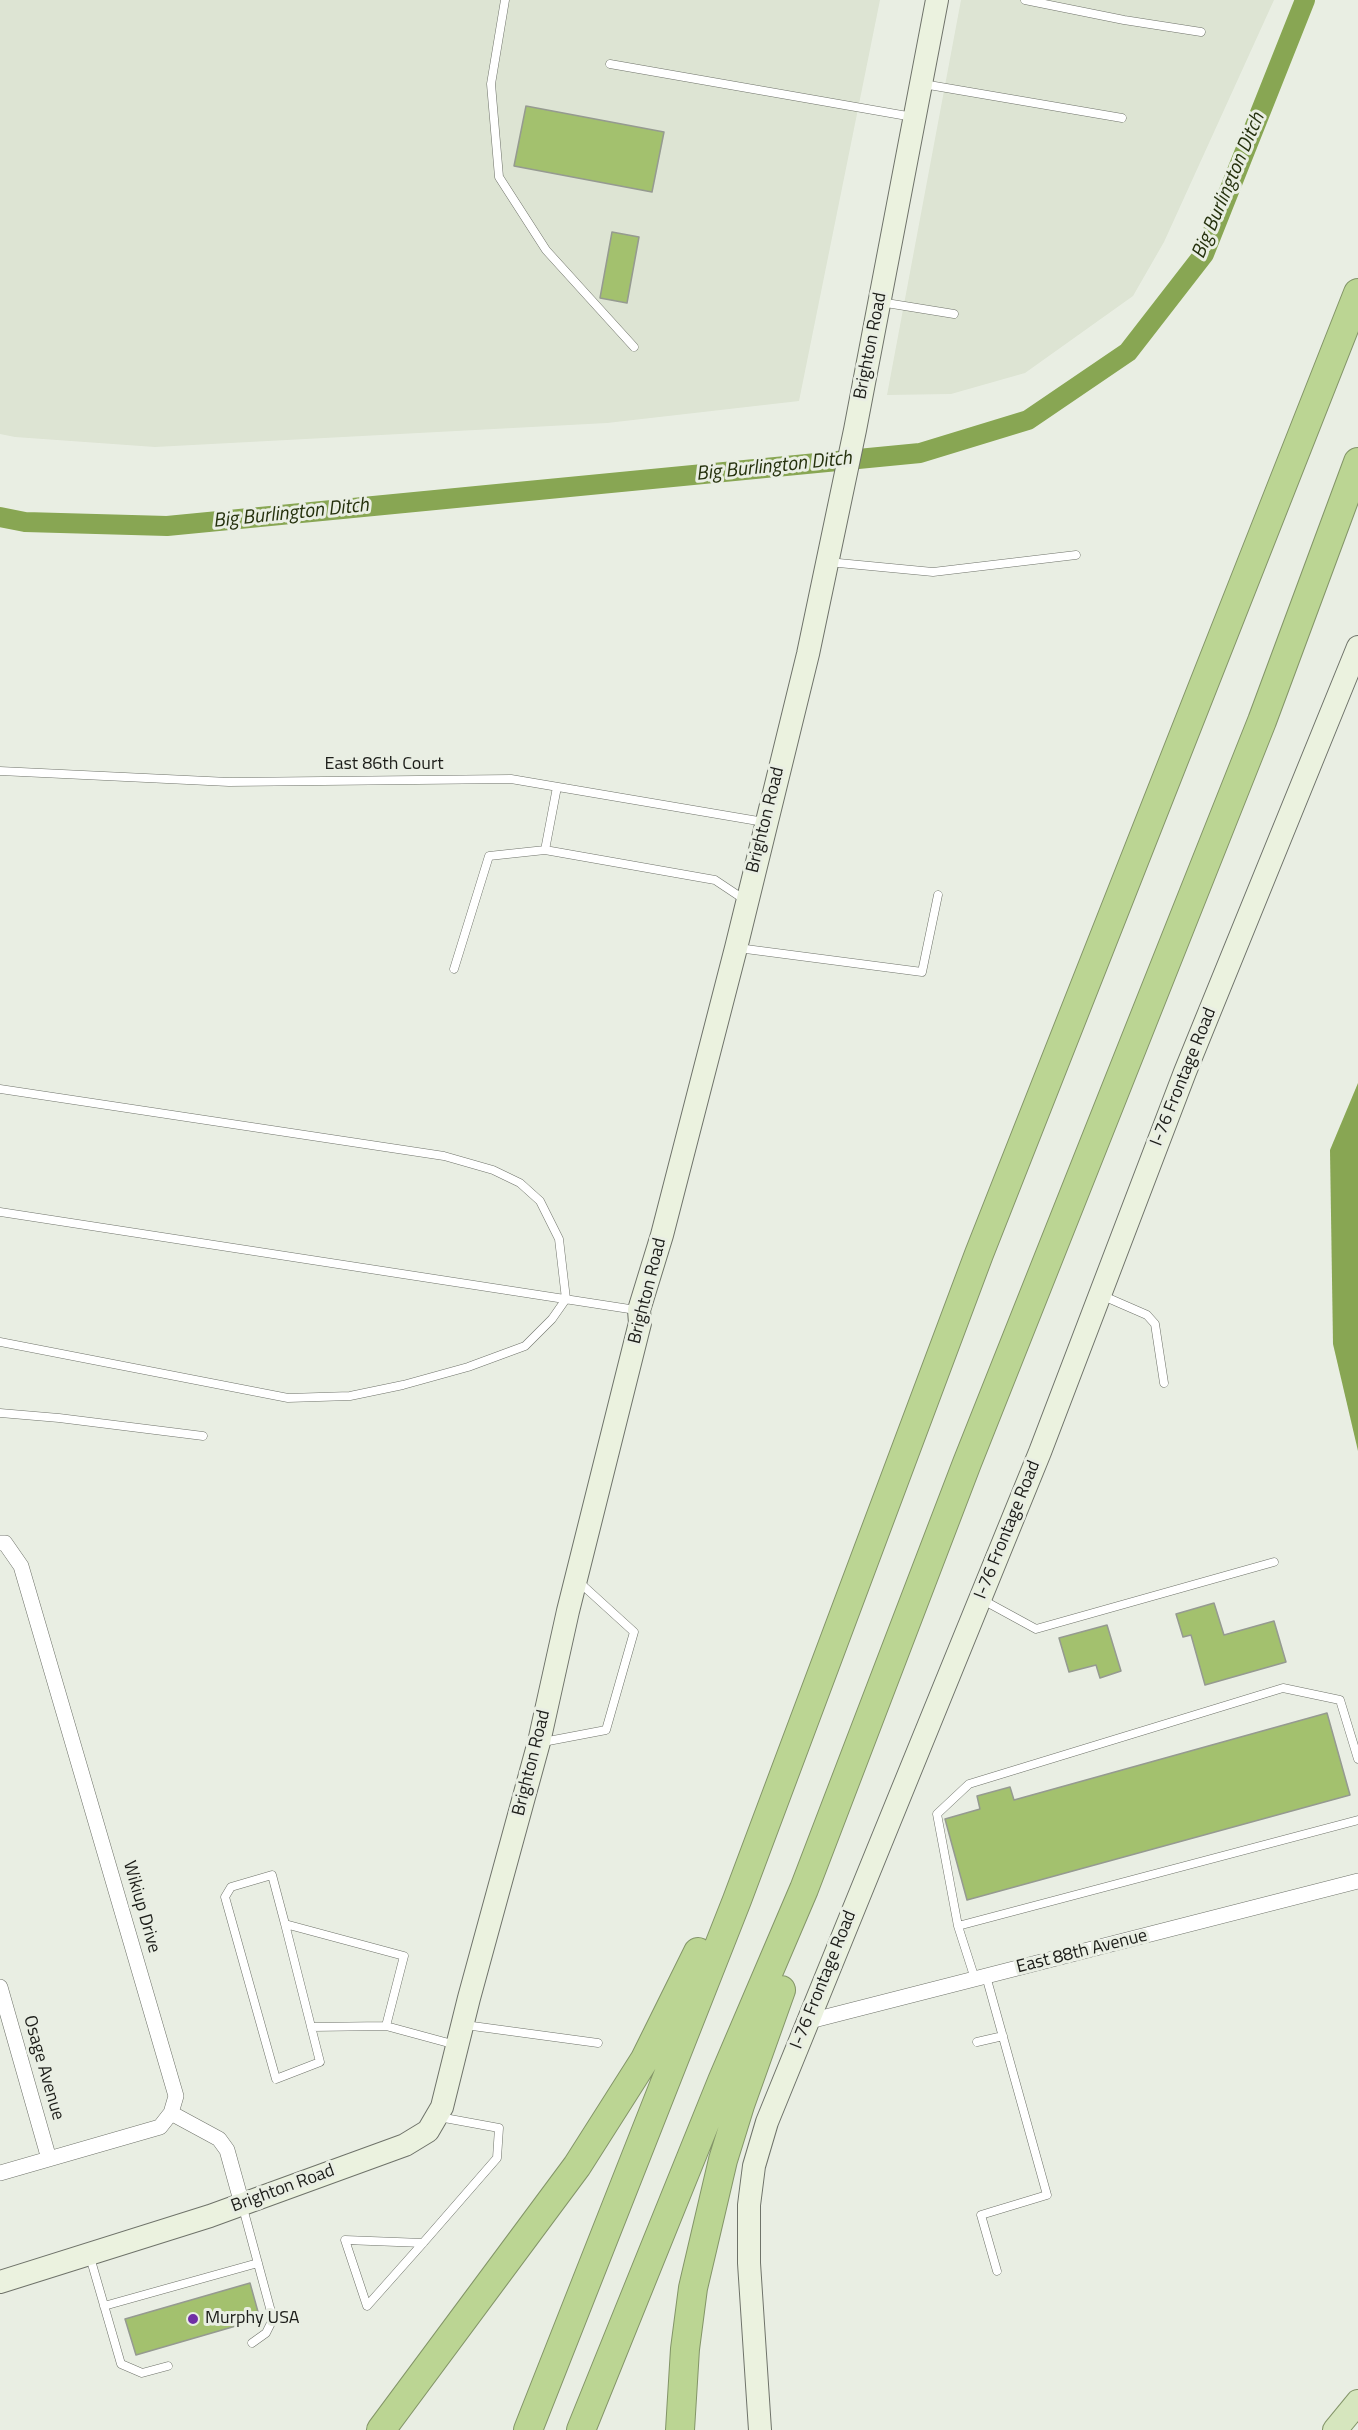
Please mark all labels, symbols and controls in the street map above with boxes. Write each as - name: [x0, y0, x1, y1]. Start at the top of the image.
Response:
- water label: Big Burlington Ditch: [1187, 109, 1271, 263]
- street label: Brighton Road: [850, 291, 892, 401]
- water label: Big Burlington Ditch: [695, 447, 853, 487]
- water label: Big Burlington Ditch: [212, 494, 370, 534]
- street label: East 86th Court: [325, 754, 443, 776]
- street label: Brighton Road: [742, 765, 790, 875]
- street label: I-76 Frontage Road: [1146, 1005, 1222, 1149]
- street label: Brighton Road: [624, 1236, 672, 1346]
- street label: I-76 Frontage Road: [970, 1458, 1046, 1602]
- street label: Brighton Road: [508, 1708, 556, 1818]
- street label: Wikiup Drive: [118, 1858, 164, 1956]
- street label: I-76 Frontage Road: [786, 1908, 862, 2052]
- street label: East 88th Avenue: [1014, 1925, 1150, 1979]
- street label: Osage Avenue: [18, 2013, 68, 2123]
- street label: Brighton Road: [228, 2160, 338, 2218]
- place label: Murphy USA: [205, 2308, 299, 2330]
- marker: Murphy USA: [186, 2312, 200, 2326]

